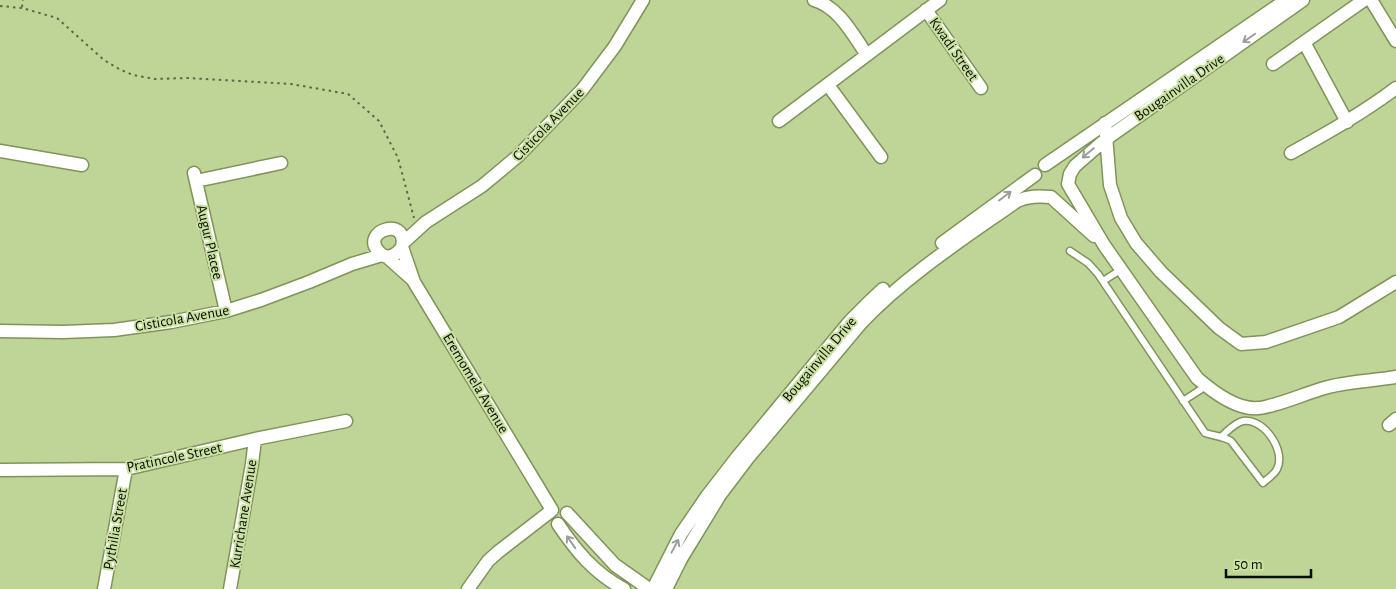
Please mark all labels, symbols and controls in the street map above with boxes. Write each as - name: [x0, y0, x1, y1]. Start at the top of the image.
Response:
- street label: Kwadi Street: [926, 15, 981, 84]
- one-way arrow: [1242, 33, 1256, 43]
- street label: Bougainvilla Drive: [1132, 51, 1227, 124]
- street label: Cisticola Avenue: [510, 85, 587, 164]
- one-way arrow: [1082, 147, 1095, 159]
- one-way arrow: [998, 191, 1012, 201]
- street label: Augur Placee: [194, 203, 225, 281]
- street label: Cisticola Avenue: [134, 303, 230, 334]
- street label: Bougainvilla Drive: [780, 314, 859, 405]
- street label: Eremomela Avenue: [440, 331, 511, 436]
- street label: Pratincole Street: [125, 440, 223, 475]
- street label: Kurrichane Avenue: [227, 459, 260, 570]
- street label: Pythilia Street: [101, 487, 130, 571]
- one-way arrow: [566, 535, 576, 549]
- one-way arrow: [671, 539, 680, 554]
- scale bar: [1226, 546, 1311, 578]
- text: 50 m: [1234, 557, 1263, 572]

